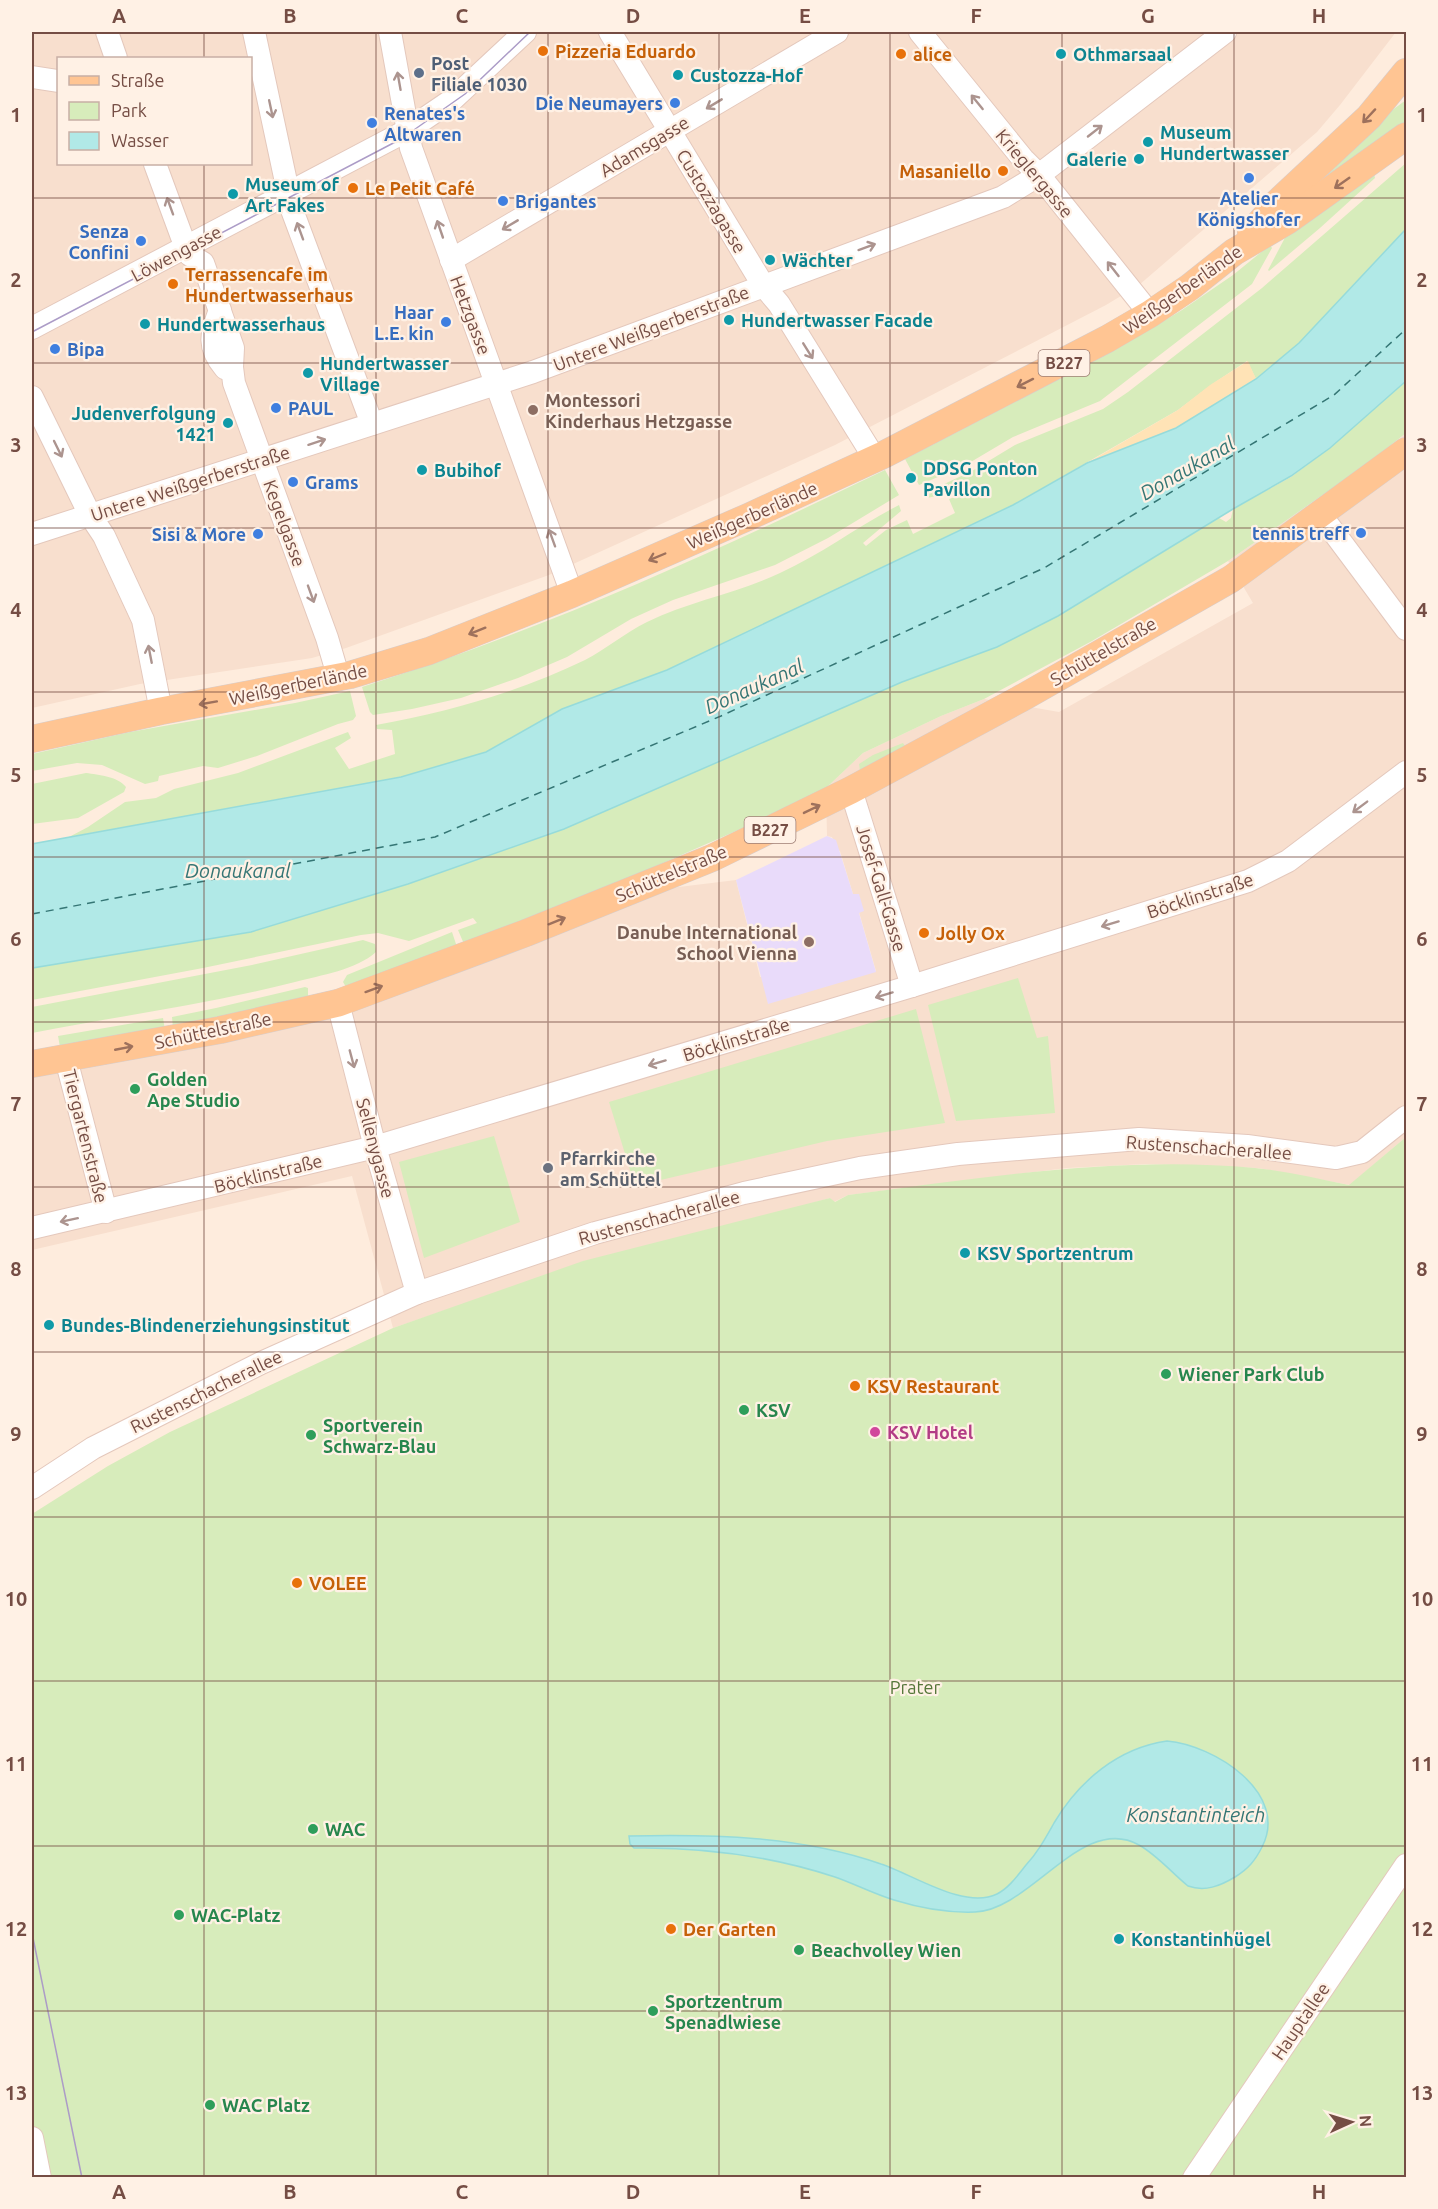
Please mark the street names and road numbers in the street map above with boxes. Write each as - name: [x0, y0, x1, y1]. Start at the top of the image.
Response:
- street label: Adamsgasse: [596, 112, 692, 180]
- street label: Krieglergasse: [992, 125, 1078, 221]
- street label: Custozzagasse: [673, 146, 751, 256]
- street label: Löwengasse: [128, 221, 224, 285]
- street label: Weißgerberlände: [1119, 240, 1245, 338]
- street label: Hetzgasse: [447, 273, 495, 357]
- street label: Untere Weißgerberstraße: [550, 281, 752, 375]
- road number: B227: [1038, 350, 1090, 376]
- street label: Untere Weißgerberstraße: [88, 441, 292, 525]
- street label: Kegelgasse: [260, 477, 310, 569]
- street label: Weißgerberlände: [684, 477, 820, 553]
- street label: Schüttelstraße: [1047, 613, 1159, 689]
- street label: Weißgerberlände: [227, 660, 369, 708]
- road number: B227: [744, 817, 796, 843]
- street label: Josef-Gall-Gasse: [853, 822, 911, 954]
- street label: Schüttelstraße: [612, 841, 730, 905]
- street label: Böcklinstraße: [1144, 868, 1256, 922]
- street label: Schüttelstraße: [153, 1008, 273, 1052]
- street label: Böcklinstraße: [680, 1013, 792, 1065]
- street label: Tiergartenstraße: [60, 1067, 112, 1205]
- street label: Sellenygasse: [353, 1096, 399, 1200]
- street label: Rustenschacherallee: [1125, 1131, 1293, 1163]
- street label: Böcklinstraße: [212, 1150, 324, 1196]
- street label: Rustenschacherallee: [576, 1186, 742, 1248]
- street label: Rustenschacherallee: [127, 1346, 285, 1436]
- street label: Hauptallee: [1267, 1979, 1333, 2063]

